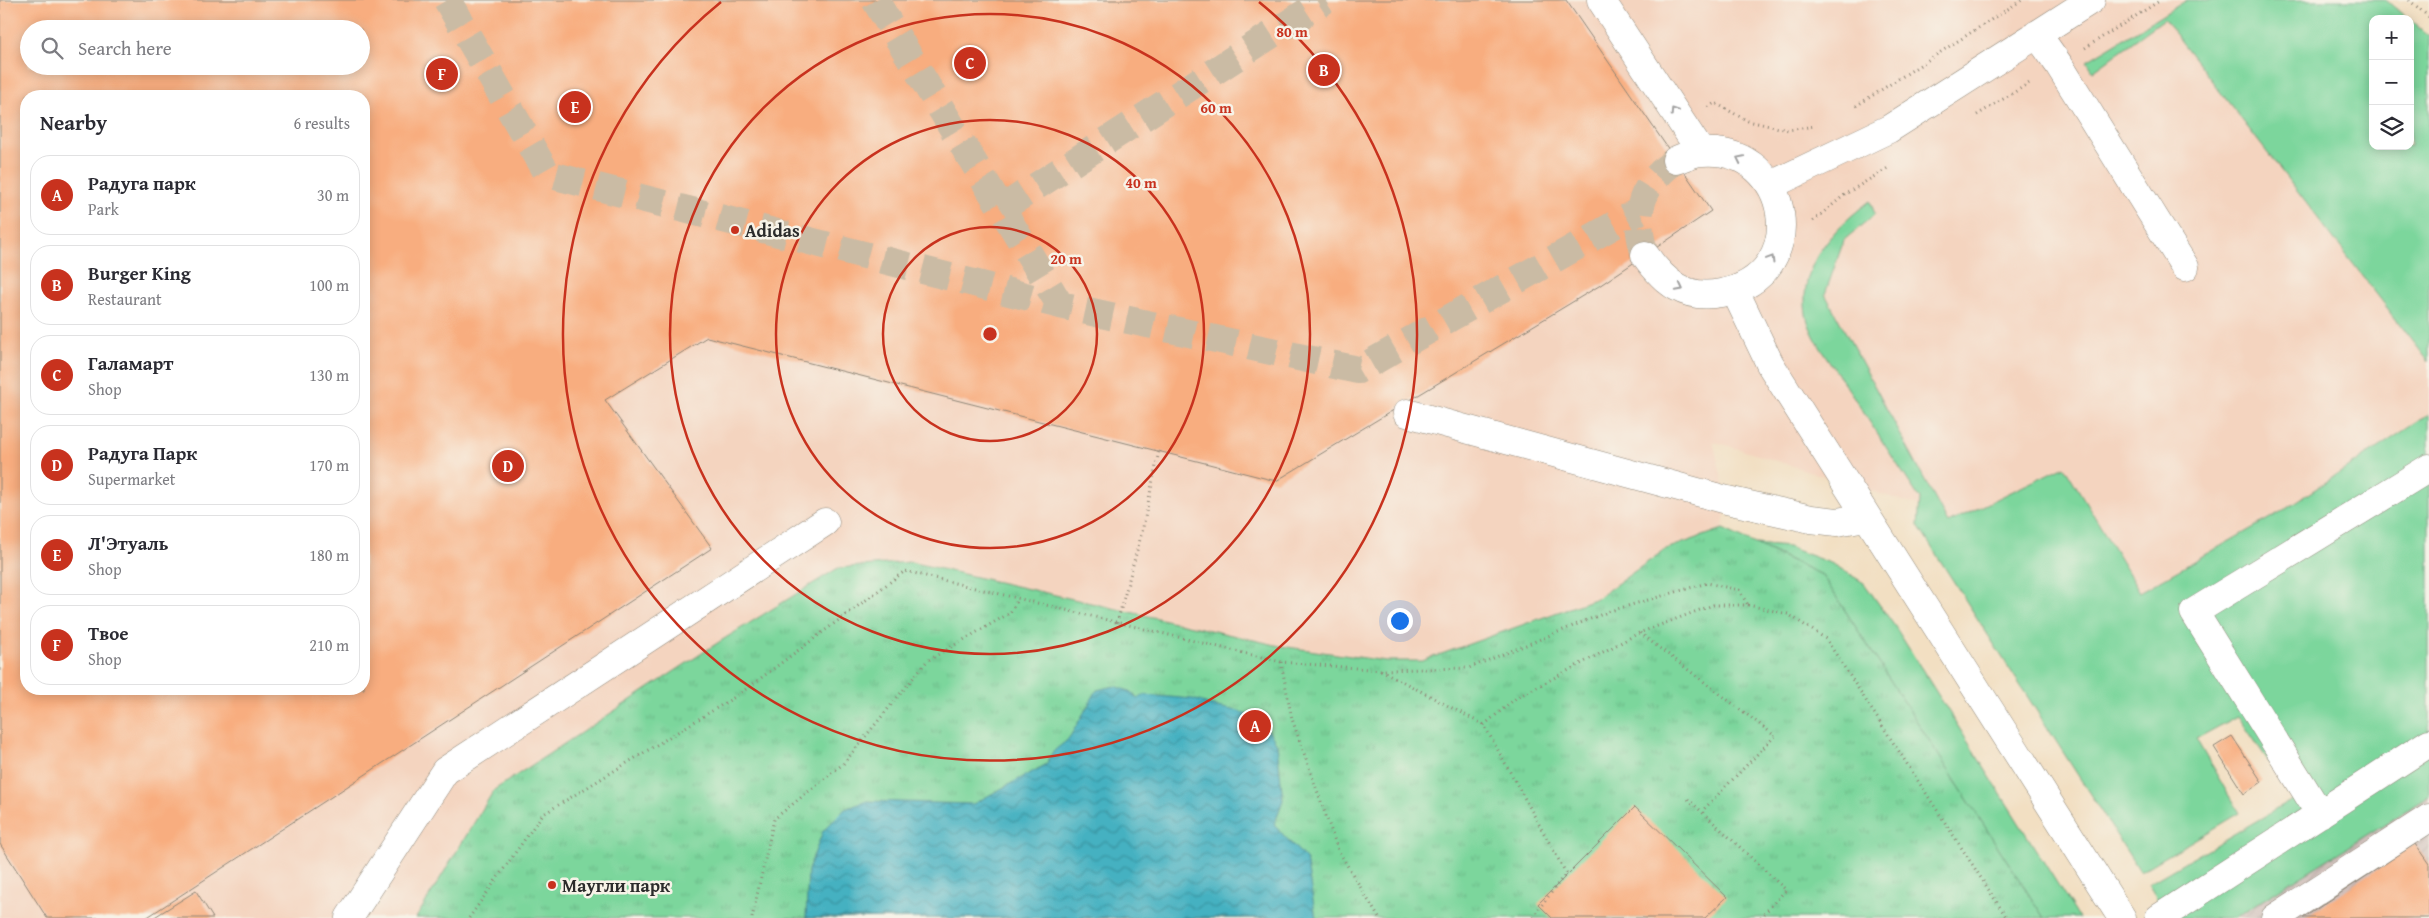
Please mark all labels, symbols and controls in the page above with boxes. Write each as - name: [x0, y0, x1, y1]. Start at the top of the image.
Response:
- map controls: [2369, 15, 2414, 150]
- button: +: [2369, 15, 2414, 60]
- search box: [20, 20, 370, 75]
- text: 80 m: [1276, 21, 1308, 42]
- icon: search: [38, 34, 66, 62]
- text: Search here: [78, 34, 172, 62]
- pin: C: [954, 44, 986, 82]
- pin: B: [1308, 51, 1340, 89]
- pin: F: [426, 55, 458, 93]
- button: −: [2369, 60, 2414, 105]
- pin: E: [559, 88, 591, 126]
- text: 60 m: [1200, 97, 1232, 118]
- button: layers: [2369, 105, 2414, 150]
- text: Nearby: [40, 107, 107, 138]
- one-way arrow: [1671, 107, 1680, 117]
- text: 6 results: [293, 111, 350, 135]
- one-way arrow: [1737, 156, 1746, 166]
- text: Радуга парк: [88, 169, 196, 197]
- text: 40 m: [1125, 172, 1157, 193]
- text: A: [52, 183, 62, 207]
- text: 30 m: [317, 183, 349, 207]
- text: Park: [88, 197, 119, 221]
- place label: Adidas: [745, 217, 800, 244]
- marker: Adidas: [729, 224, 741, 236]
- text: 20 m: [1050, 248, 1082, 269]
- one-way arrow: [1765, 256, 1775, 265]
- text: Burger King: [88, 259, 191, 287]
- text: B: [52, 273, 62, 297]
- text: 100 m: [309, 273, 349, 297]
- one-way arrow: [1675, 282, 1684, 292]
- text: Restaurant: [88, 287, 162, 311]
- centre of rings: [981, 325, 999, 343]
- text: Галамарт: [88, 349, 173, 377]
- text: C: [52, 363, 62, 387]
- text: 130 m: [309, 363, 349, 387]
- text: Shop: [88, 377, 122, 401]
- text: Радуга Парк: [88, 439, 197, 467]
- pin: D: [492, 447, 524, 485]
- text: D: [52, 453, 62, 477]
- text: 170 m: [309, 453, 349, 477]
- text: Supermarket: [88, 467, 175, 491]
- text: Л'Этуаль: [88, 529, 168, 557]
- text: E: [53, 543, 61, 567]
- text: 180 m: [309, 543, 349, 567]
- text: Shop: [88, 557, 122, 581]
- your location: [1387, 608, 1413, 634]
- text: Твое: [88, 619, 129, 647]
- text: F: [53, 633, 61, 657]
- text: 210 m: [309, 633, 349, 657]
- text: Shop: [88, 647, 122, 671]
- pin: A: [1239, 707, 1271, 745]
- place label: Маугли парк: [562, 872, 671, 899]
- marker: Маугли парк: [546, 879, 558, 891]

